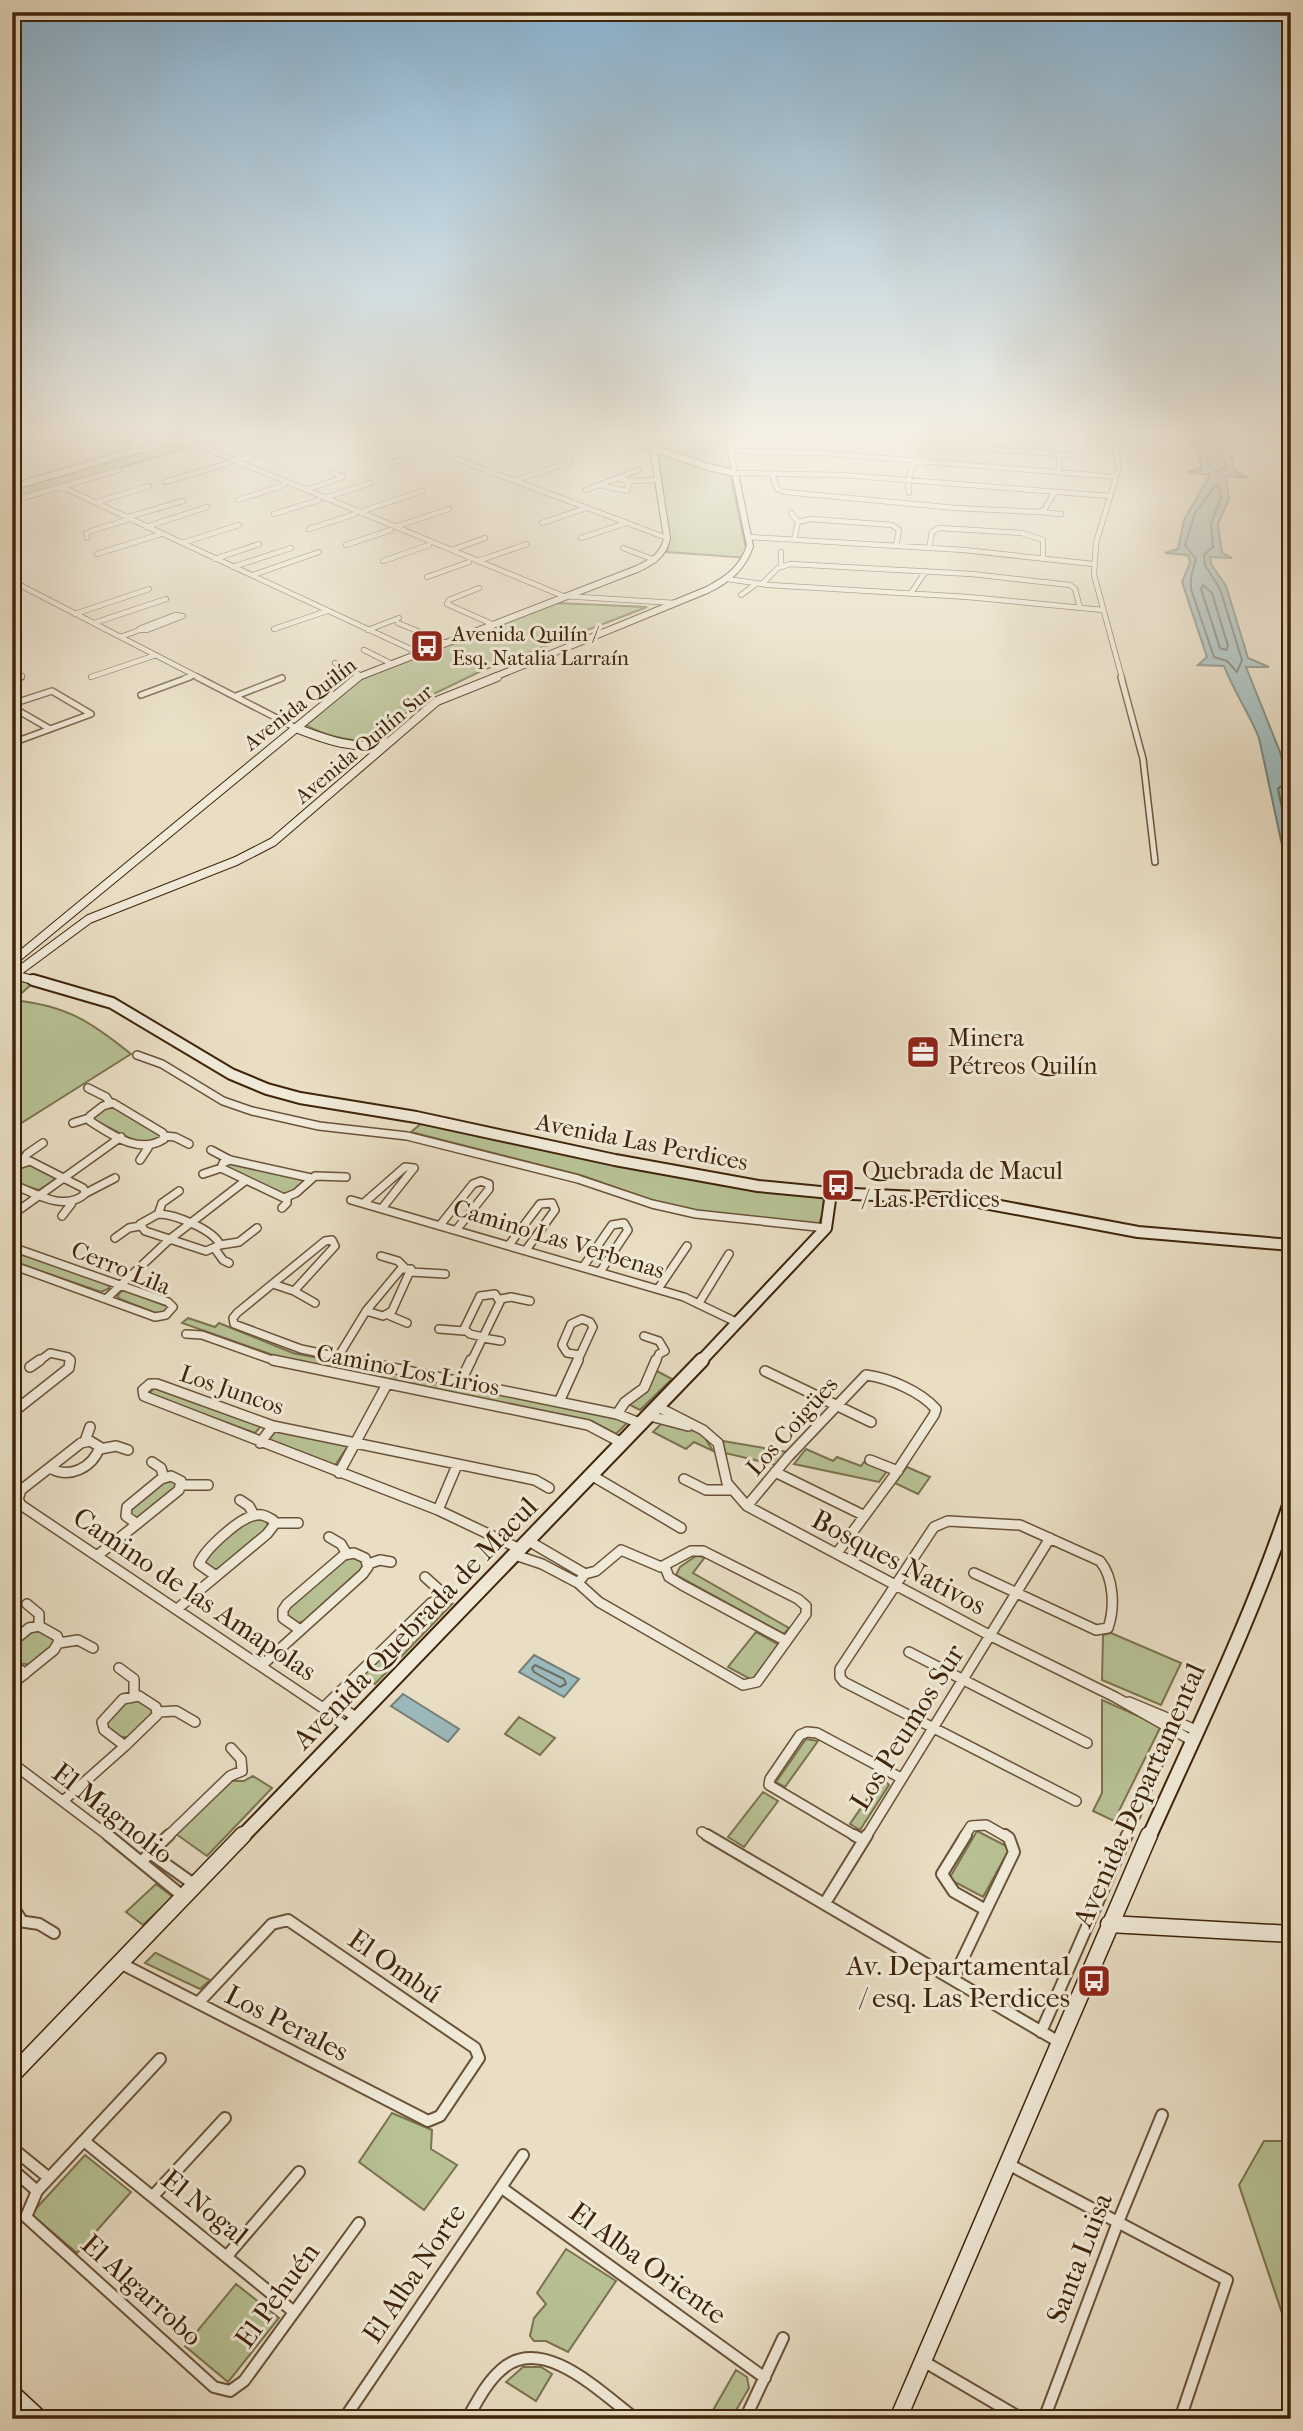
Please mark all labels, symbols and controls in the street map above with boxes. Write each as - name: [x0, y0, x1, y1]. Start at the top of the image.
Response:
- place label: Avenida Quilín / Esq. Natalia Larraín: [451, 622, 629, 670]
- bus stop icon: Avenida Quilín / Esq. Natalia Larraín: [408, 627, 446, 665]
- street label: Avenida Quilín: [238, 653, 361, 756]
- street label: Avenida Quilín Sur: [290, 679, 438, 809]
- place label: Minera Pétreos Quilín: [948, 1024, 1097, 1080]
- office icon: Minera Pétreos Quilín: [904, 1033, 942, 1071]
- street label: Avenida Las Perdices: [533, 1108, 750, 1176]
- place label: Quebrada de Macul / Las Perdices: [861, 1157, 1063, 1213]
- bus stop icon: Quebrada de Macul / Las Perdices: [819, 1166, 857, 1204]
- street label: Camino Las Verbenas: [450, 1193, 668, 1285]
- street label: Cerro Lila: [67, 1235, 176, 1301]
- street label: Camino Los Lirios: [314, 1339, 502, 1402]
- street label: Los Juncos: [176, 1359, 288, 1421]
- street label: Los Coigües: [740, 1371, 844, 1481]
- street label: Avenida Quebrada de Macul: [285, 1490, 544, 1757]
- street label: Camino de las Amapolas: [67, 1500, 323, 1688]
- street label: Bosques Nativos: [806, 1502, 992, 1622]
- street label: Los Peumos Sur: [843, 1638, 971, 1816]
- street label: Avenida Departamental: [1065, 1658, 1212, 1933]
- street label: El Magnolio: [46, 1755, 180, 1871]
- street label: El Ombú: [342, 1922, 448, 2010]
- place label: Av. Departamental / esq. Las Perdices: [845, 1949, 1070, 2014]
- bus stop icon: Av. Departamental / esq. Las Perdices: [1075, 1962, 1113, 2000]
- street label: Los Perales: [220, 1978, 354, 2068]
- street label: El Nogal: [155, 2162, 255, 2252]
- street label: Santa Luisa: [1039, 2187, 1119, 2328]
- street label: El Alba Oriente: [563, 2195, 733, 2331]
- street label: El Alba Norte: [355, 2197, 473, 2349]
- street label: El Algarrobo: [75, 2227, 209, 2353]
- street label: El Pehuén: [228, 2236, 326, 2354]

